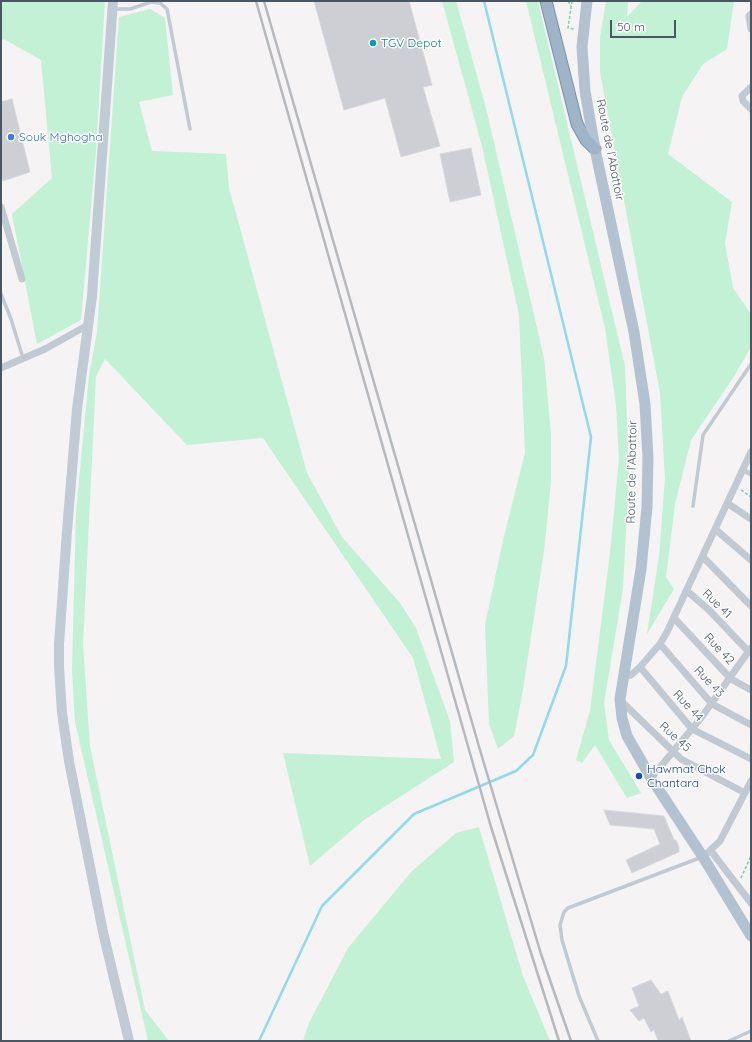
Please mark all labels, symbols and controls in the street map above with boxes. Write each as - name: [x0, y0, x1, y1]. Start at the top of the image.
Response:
- scale bar: [612, 12, 678, 38]
- text: 50 m: [617, 19, 645, 34]
- place label: TGV Depot: [381, 36, 442, 50]
- marker: TGV Depot: [368, 38, 378, 48]
- street label: Route de l’Abattoir: [593, 98, 627, 202]
- place label: Souk Mghogha: [19, 130, 103, 144]
- marker: Souk Mghogha: [6, 132, 16, 142]
- street label: Route de l’Abattoir: [624, 420, 640, 524]
- street label: Rue 41: [699, 586, 735, 622]
- street label: Rue 42: [701, 630, 737, 668]
- street label: Rue 43: [691, 663, 727, 701]
- street label: Rue 44: [670, 687, 706, 725]
- street label: Rue 45: [656, 719, 694, 755]
- place label: Hawmat Chok Chantara: [647, 762, 726, 790]
- marker: Hawmat Chok Chantara: [634, 771, 644, 781]

